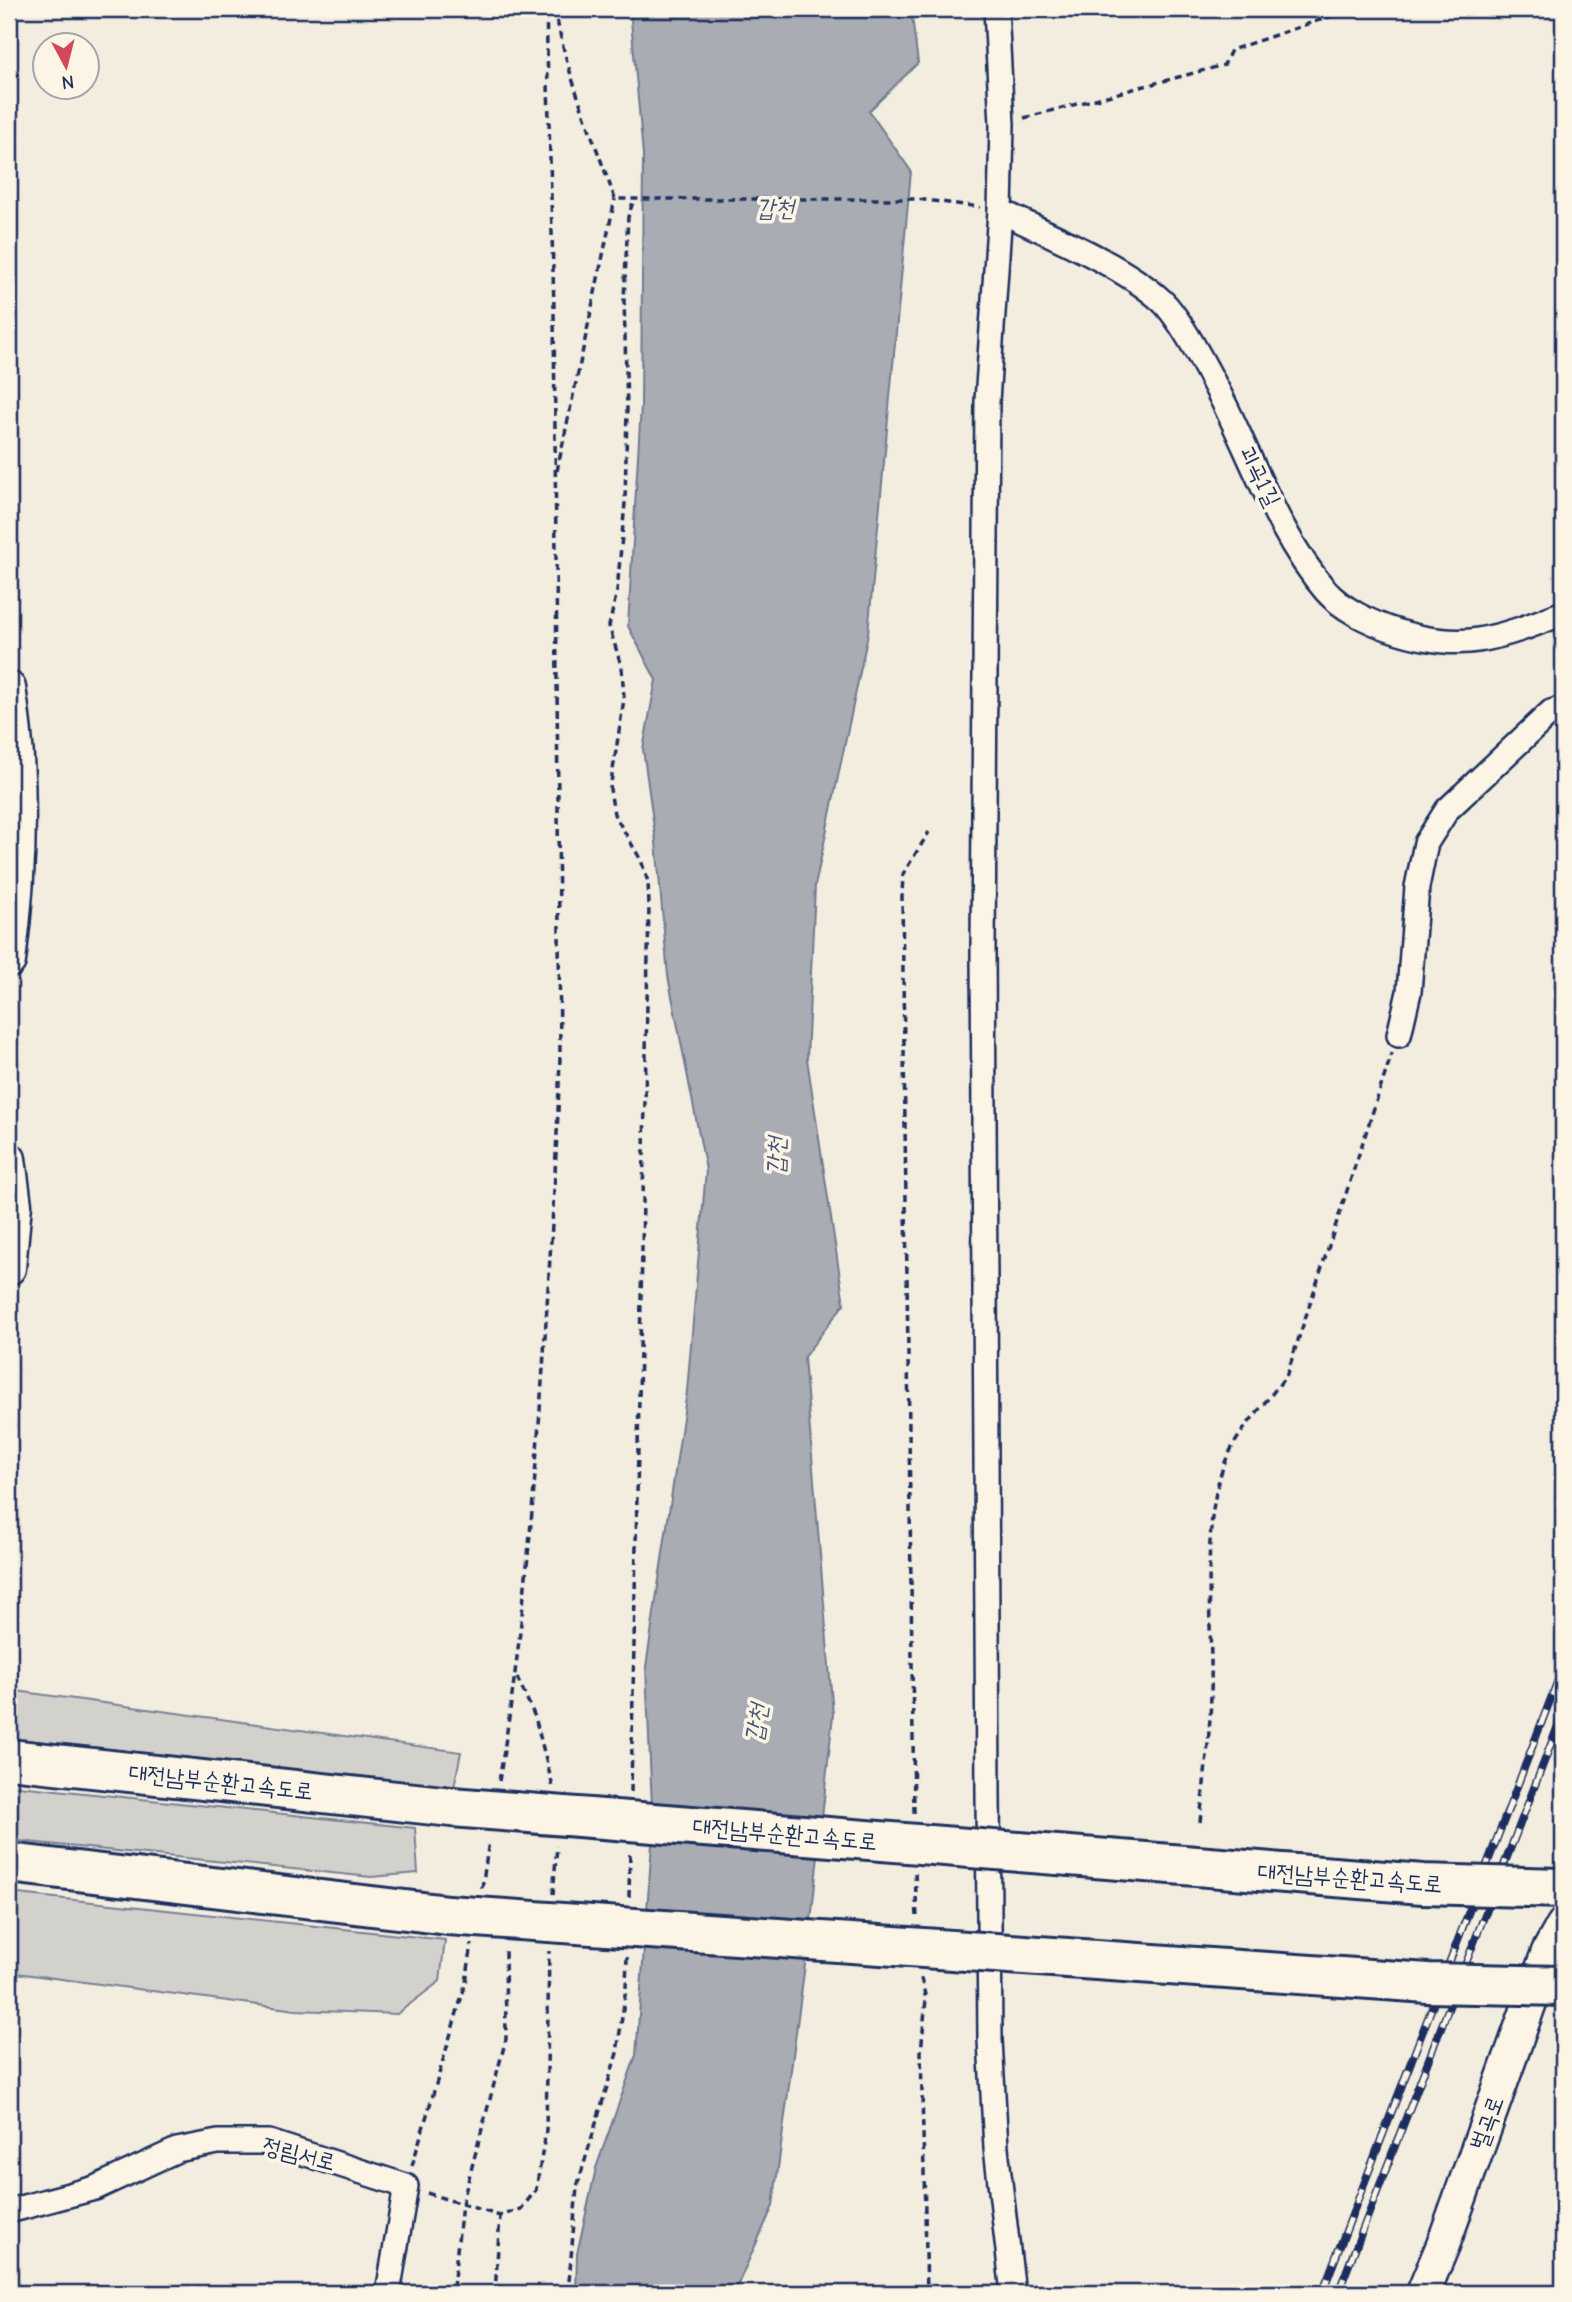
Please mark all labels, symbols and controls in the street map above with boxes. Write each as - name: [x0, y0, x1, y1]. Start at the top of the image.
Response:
- north arrow: [32, 32, 102, 102]
- text: N: [60, 70, 75, 94]
- water label: 갑천: [756, 194, 797, 222]
- street label: 괴곡1길: [1234, 441, 1286, 511]
- water label: 갑천: [761, 1134, 791, 1176]
- water label: 갑천: [739, 1699, 773, 1744]
- street label: 대전남부순환고속도로: [128, 1759, 314, 1805]
- street label: 대전남부순환고속도로: [692, 1812, 878, 1856]
- street label: 대전남부순환고속도로: [1257, 1858, 1443, 1898]
- street label: 벌곡로: [1465, 2092, 1509, 2154]
- street label: 정림서로: [260, 2132, 338, 2176]

